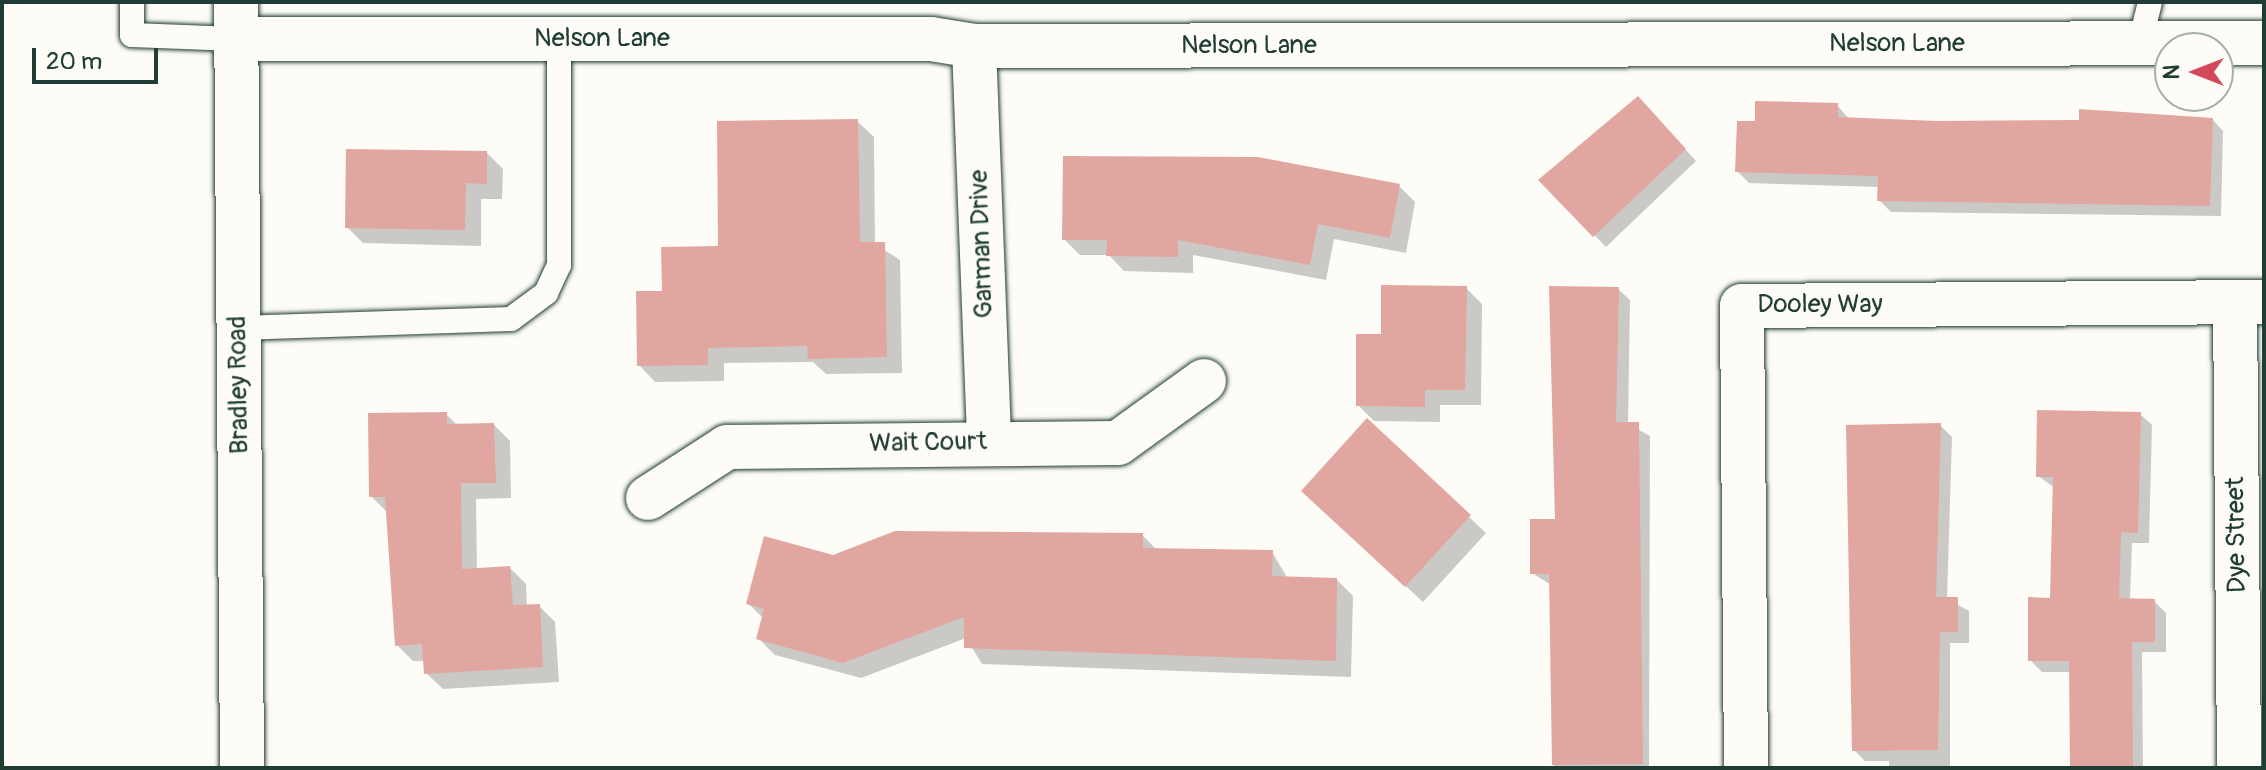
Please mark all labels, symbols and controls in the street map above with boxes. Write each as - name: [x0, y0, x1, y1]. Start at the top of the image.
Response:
- street label: Nelson Lane: [534, 23, 670, 55]
- street label: Nelson Lane: [1829, 28, 1965, 60]
- street label: Nelson Lane: [1181, 30, 1317, 62]
- scale bar: [36, 32, 162, 82]
- north arrow: [2154, 32, 2234, 112]
- text: 20 m: [46, 47, 102, 76]
- text: N: [2158, 65, 2186, 79]
- street label: Garman Drive: [964, 169, 1000, 319]
- street label: Dooley Way: [1757, 289, 1883, 321]
- street label: Bradley Road: [222, 316, 256, 454]
- street label: Wait Court: [869, 426, 987, 460]
- street label: Dye Street: [2220, 477, 2254, 593]

